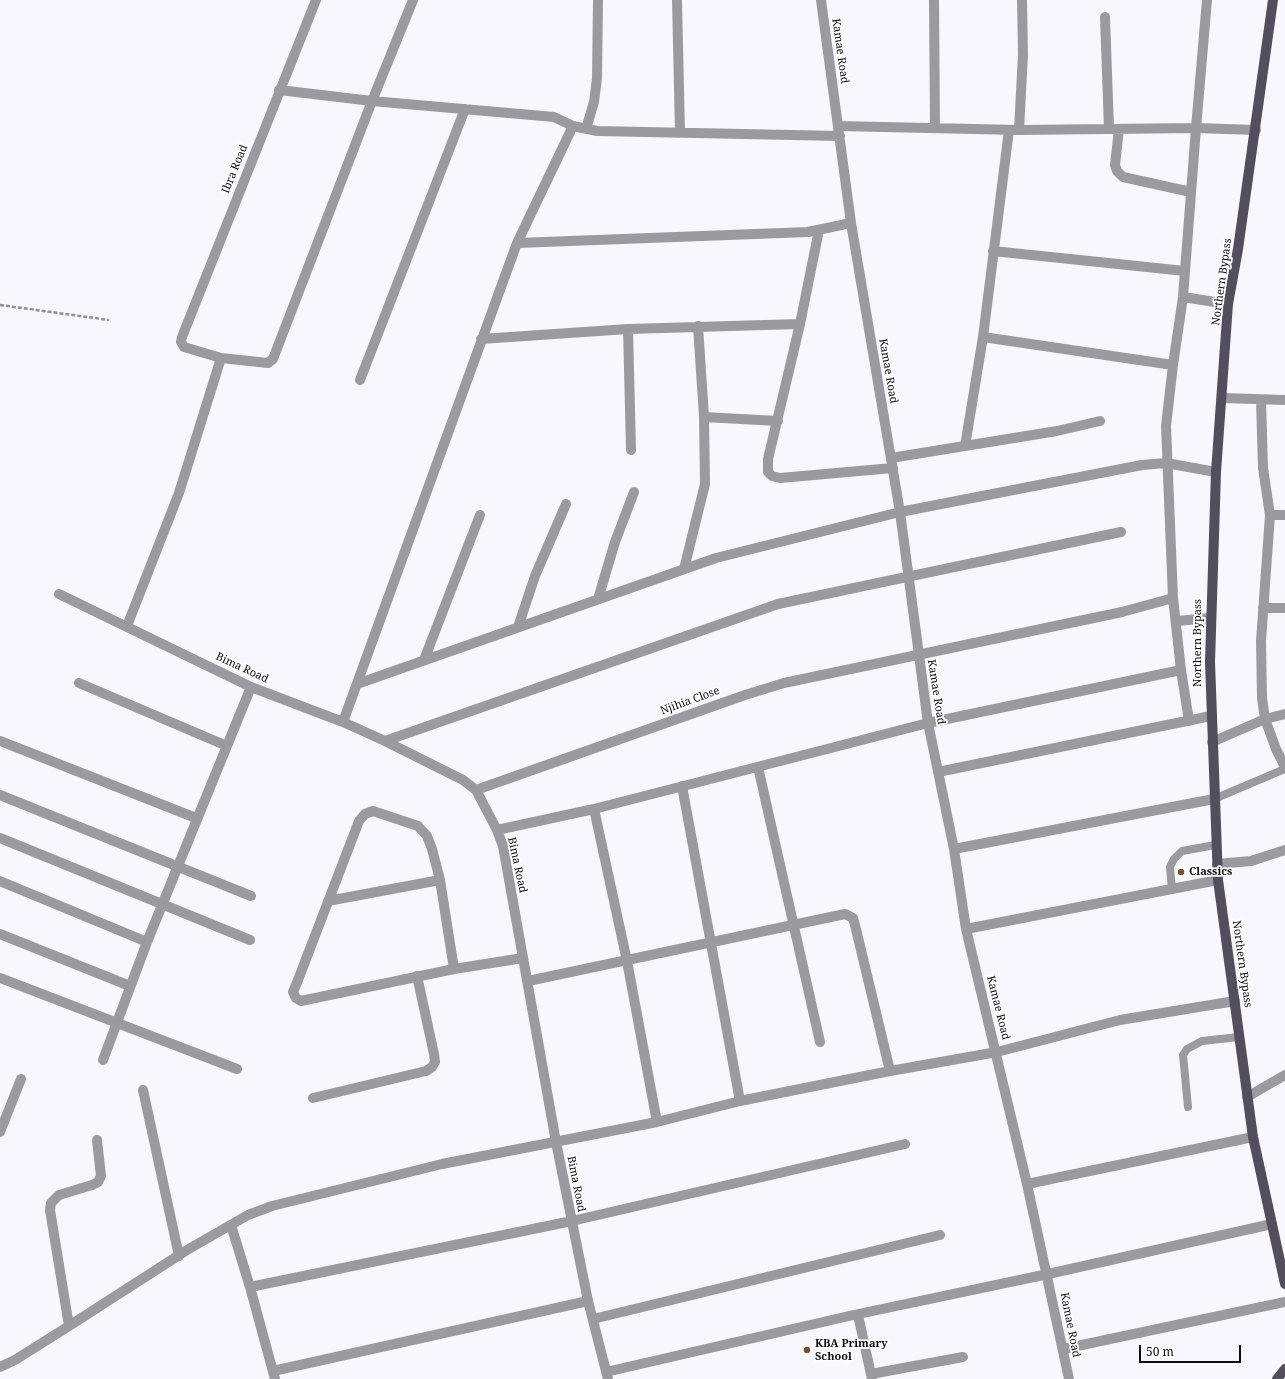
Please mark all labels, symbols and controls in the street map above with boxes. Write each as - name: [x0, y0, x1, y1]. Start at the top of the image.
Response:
- street label: Kamae Road: [829, 18, 851, 84]
- street label: Ibra Road: [219, 143, 251, 195]
- street label: Northern Bypass: [1209, 238, 1235, 326]
- street label: Kamae Road: [876, 337, 900, 405]
- street label: Northern Bypass: [1191, 599, 1205, 687]
- street label: Bima Road: [214, 650, 270, 686]
- street label: Kamae Road: [924, 659, 948, 725]
- street label: Njihia Close: [659, 684, 721, 718]
- street label: Bima Road: [505, 836, 529, 894]
- place label: Classics: [1189, 865, 1232, 879]
- marker: Classics: [1176, 867, 1186, 877]
- street label: Northern Bypass: [1229, 920, 1255, 1008]
- street label: Kamae Road: [984, 975, 1012, 1041]
- street label: Bima Road: [564, 1155, 588, 1213]
- street label: Kamae Road: [1057, 1291, 1083, 1359]
- place label: KBA Primary School: [815, 1337, 888, 1363]
- scale bar: [1141, 1337, 1243, 1363]
- text: 50 m: [1146, 1343, 1174, 1360]
- marker: KBA Primary School: [802, 1345, 812, 1355]

